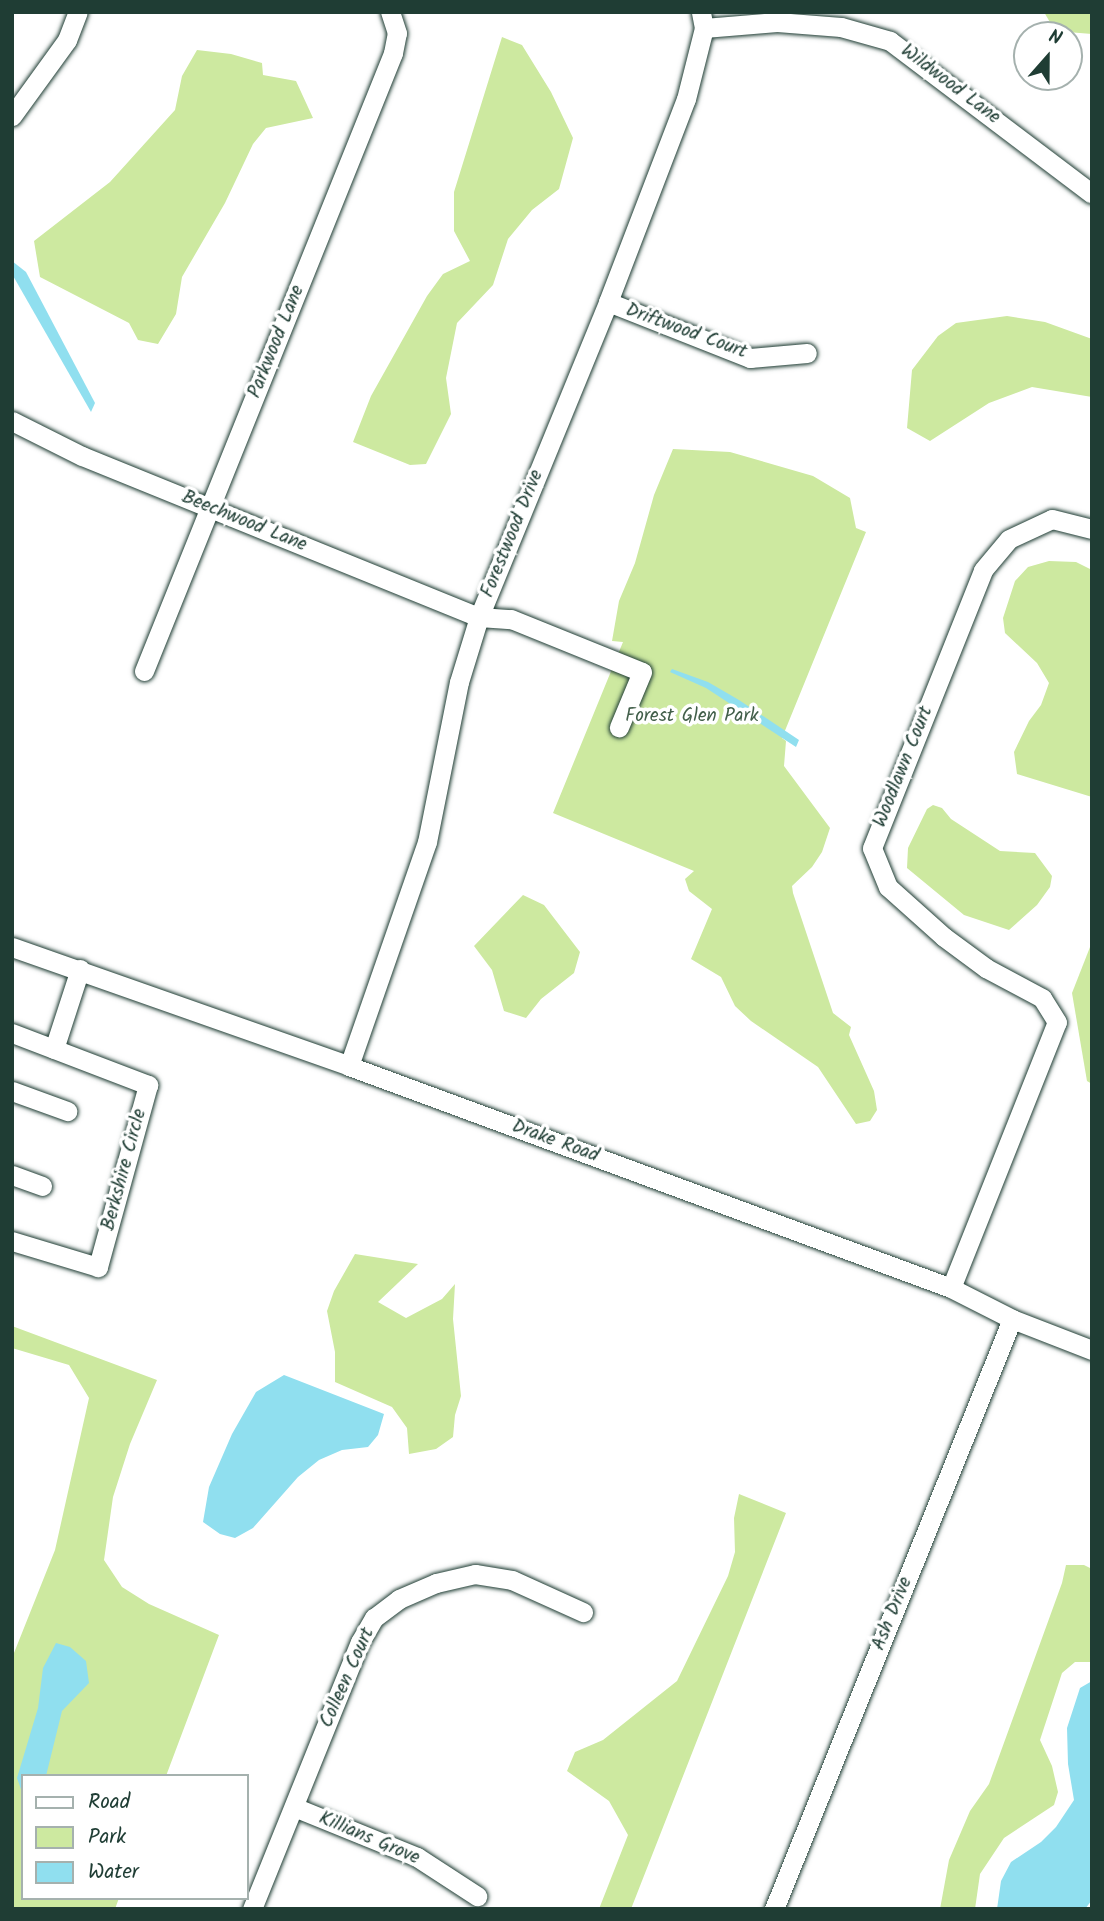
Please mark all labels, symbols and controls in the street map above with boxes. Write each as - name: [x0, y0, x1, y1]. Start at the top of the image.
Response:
- north arrow: [1013, 21, 1083, 91]
- text: N: [1044, 22, 1066, 54]
- street label: Wildwood Lane: [896, 40, 1004, 130]
- street label: Parkwood Lane: [244, 282, 310, 402]
- street label: Driftwood Court: [622, 299, 750, 365]
- street label: Forestwood Drive: [477, 467, 549, 601]
- street label: Beechwood Lane: [178, 487, 310, 557]
- street label: Woodlawn Court: [869, 703, 939, 831]
- park label: Forest Glen Park: [625, 706, 759, 728]
- street label: Berkshire Circle: [98, 1107, 152, 1233]
- street label: Drake Road: [509, 1116, 601, 1168]
- street label: Ash Drive: [868, 1574, 918, 1654]
- street label: Colleen Court: [316, 1625, 380, 1731]
- legend: [21, 1774, 248, 1900]
- text: Road: [88, 1786, 130, 1819]
- street label: Killians Grove: [315, 1808, 423, 1870]
- text: Park: [88, 1821, 126, 1854]
- text: Water: [88, 1856, 139, 1889]

